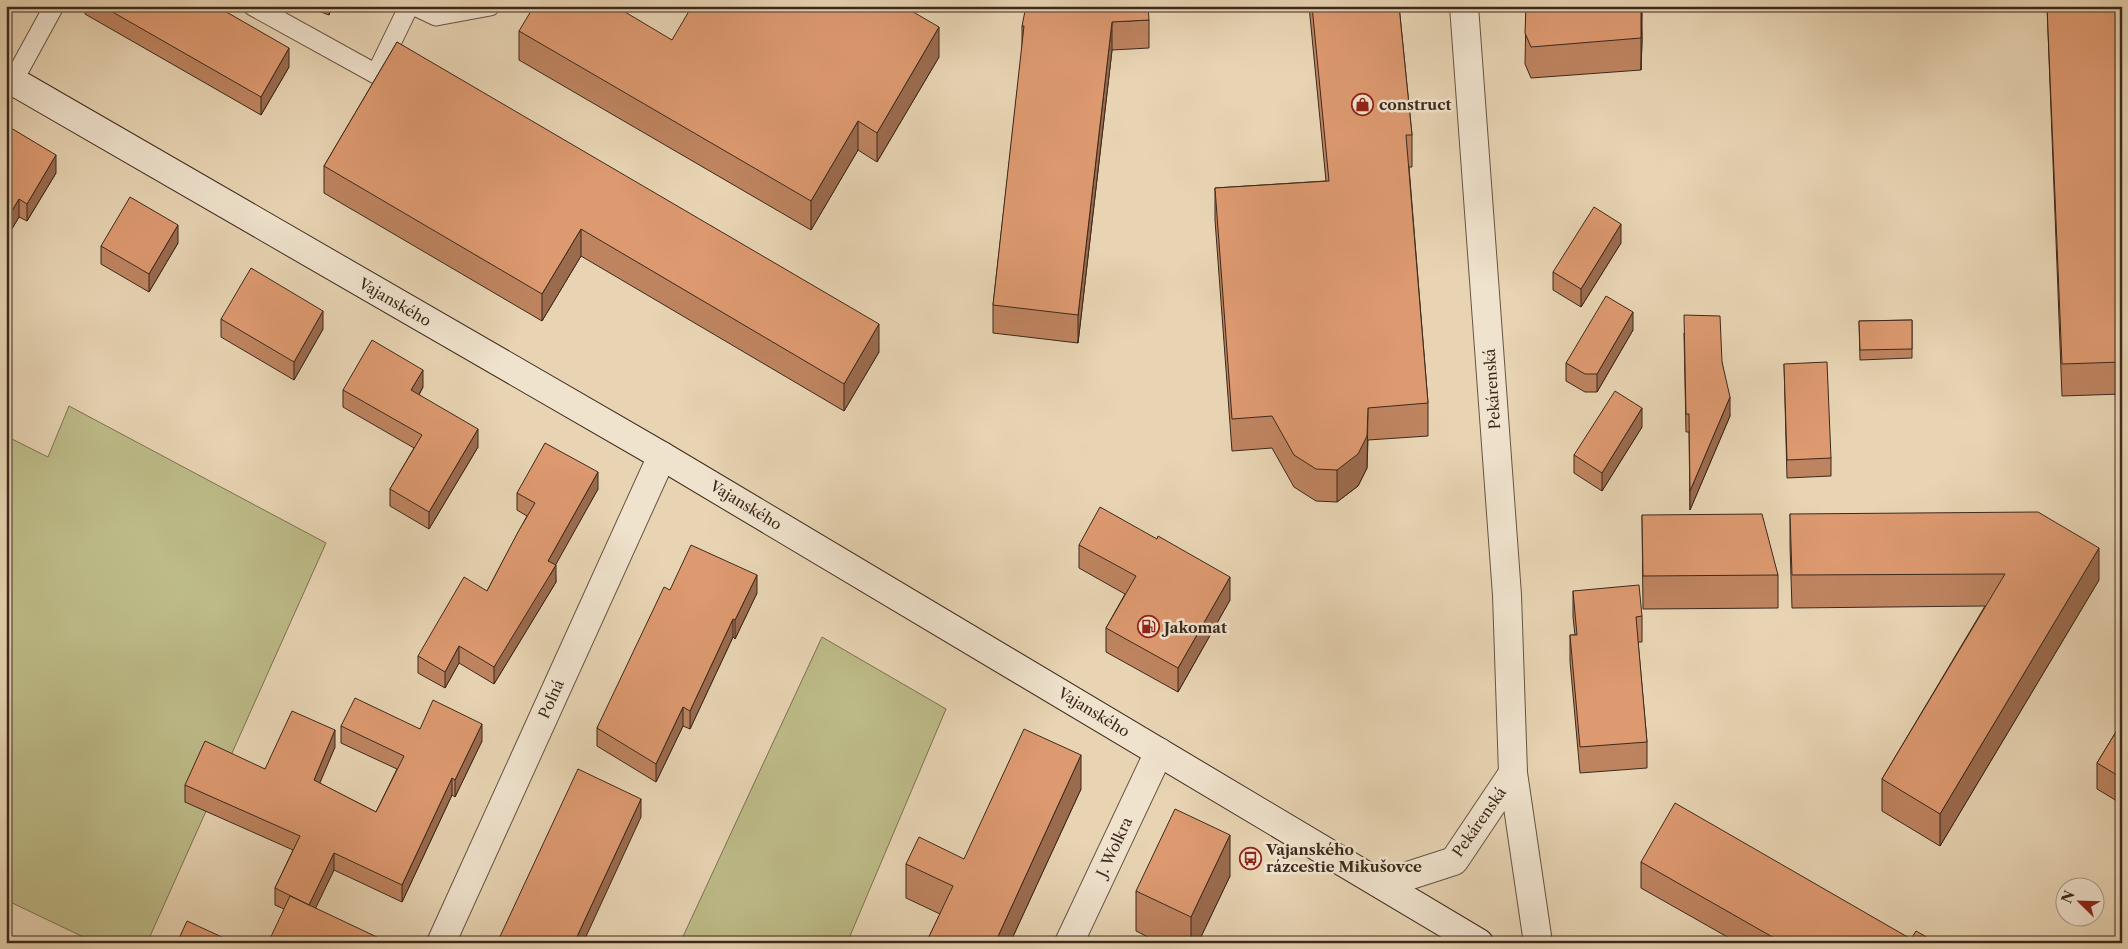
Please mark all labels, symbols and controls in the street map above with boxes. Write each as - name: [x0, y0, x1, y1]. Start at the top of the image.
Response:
- shop icon: construct: [1351, 92, 1375, 116]
- place label: construct: [1379, 95, 1452, 114]
- street label: Vajanského: [355, 273, 435, 330]
- street label: Pekárenská: [1480, 348, 1504, 430]
- street label: Vajanského: [706, 476, 785, 534]
- fuel station icon: Jakomat: [1136, 615, 1160, 639]
- place label: Jakomat: [1161, 618, 1227, 637]
- street label: Poľná: [534, 677, 568, 721]
- street label: Vajanského: [1054, 683, 1133, 741]
- street label: Pekárenská: [1448, 783, 1510, 861]
- street label: J. Wolkra: [1091, 814, 1136, 882]
- place label: Vajanského rázcestie Mikušovce: [1265, 840, 1422, 876]
- bus stop icon: Vajanského rázcestie Mikušovce: [1238, 846, 1262, 870]
- north arrow: [2056, 876, 2106, 926]
- text: N: [2057, 888, 2079, 906]

